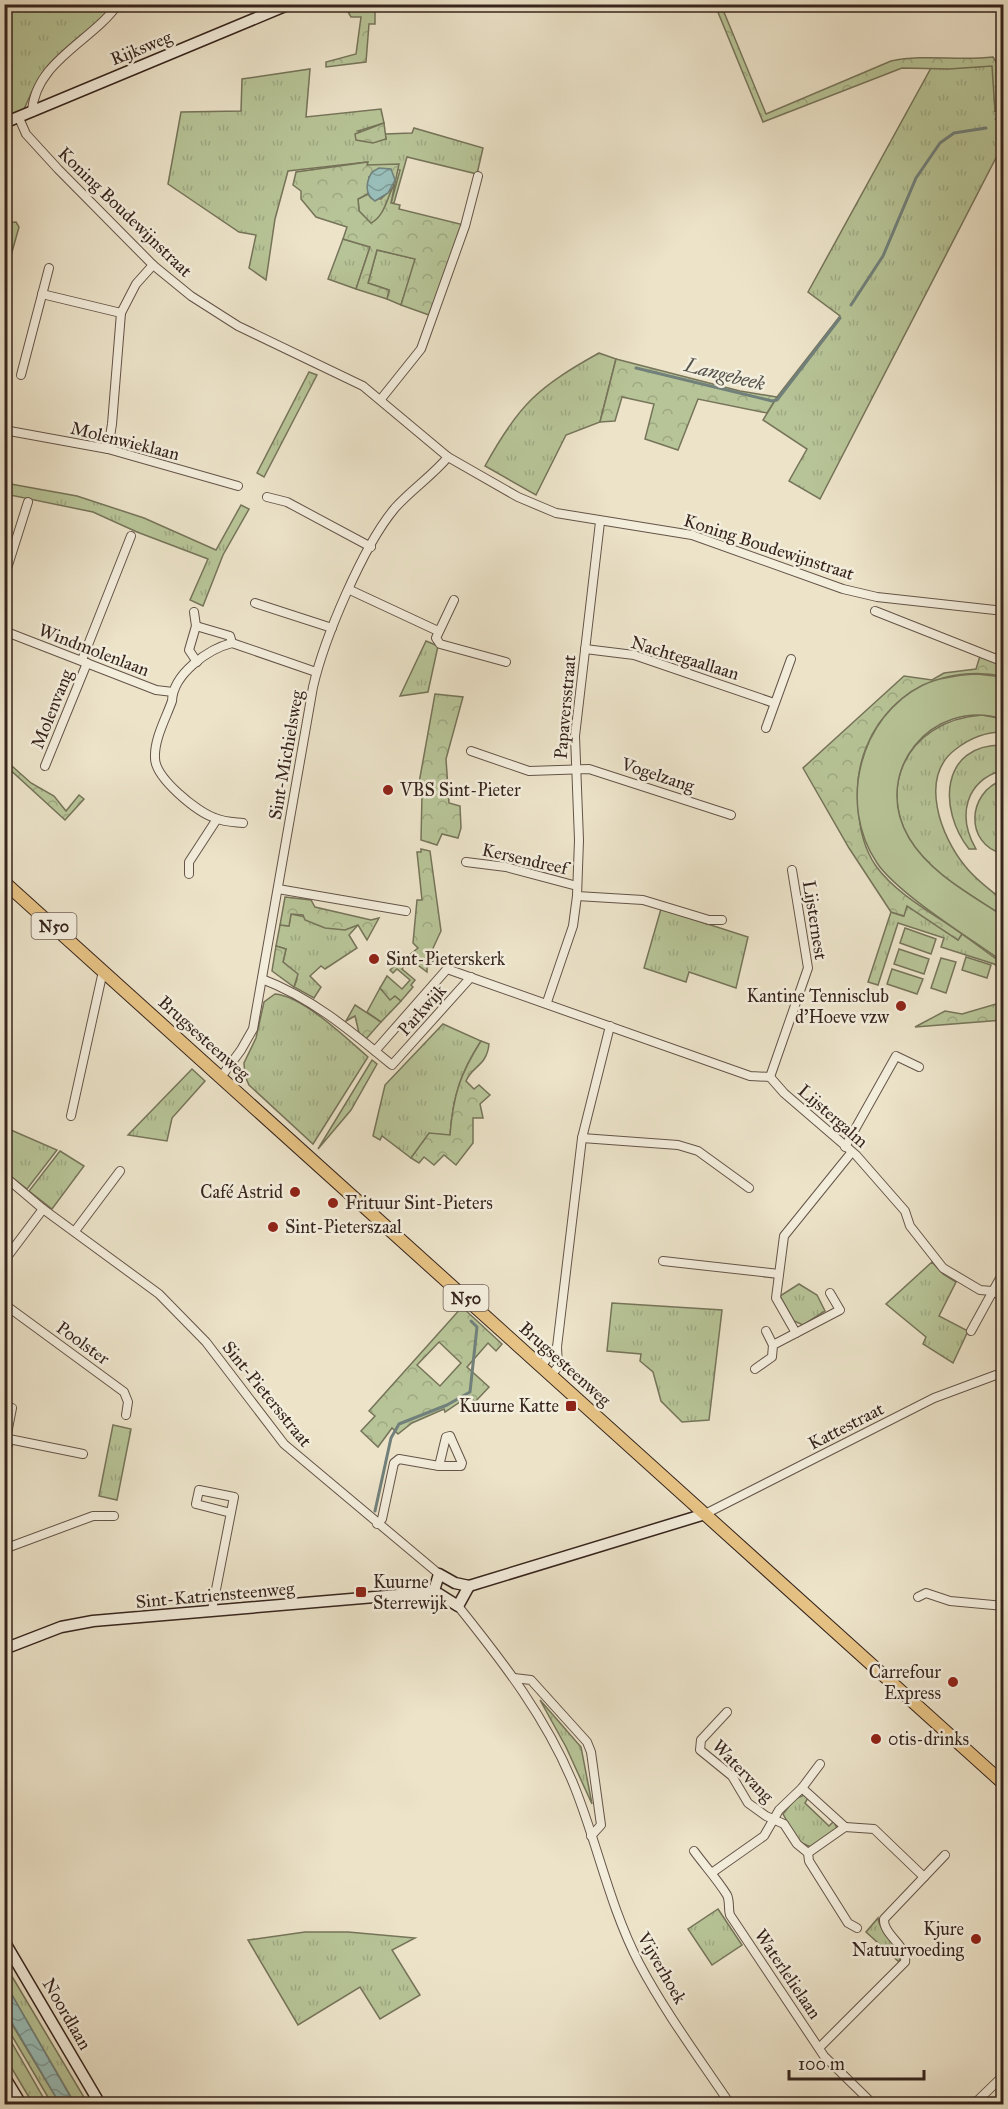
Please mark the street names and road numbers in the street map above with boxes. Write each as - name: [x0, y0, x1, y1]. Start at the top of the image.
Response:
- street label: Rijksweg: [107, 26, 176, 71]
- street label: Koning Boudewijnstraat: [53, 142, 197, 283]
- street label: Molenwieklaan: [68, 417, 182, 465]
- street label: Koning Boudewijnstraat: [681, 509, 858, 586]
- street label: Windmolenlaan: [36, 619, 153, 681]
- street label: Nachtegaallaan: [628, 631, 742, 686]
- street label: Papaversstraat: [549, 653, 581, 760]
- street label: Molenvang: [26, 666, 79, 752]
- street label: Sint-Michielsweg: [264, 688, 309, 822]
- street label: Vogelzang: [618, 753, 698, 798]
- street label: Kersendreef: [480, 838, 573, 880]
- street label: Lijsternest: [798, 879, 832, 962]
- road number: N50: [32, 913, 76, 939]
- street label: Parkwijk: [393, 979, 451, 1040]
- street label: Brugsesteenweg: [153, 991, 255, 1086]
- street label: Lijstergalm: [793, 1080, 873, 1153]
- road number: N50: [444, 1285, 488, 1311]
- street label: Poolster: [52, 1316, 114, 1370]
- street label: Brugsesteenweg: [514, 1317, 616, 1412]
- street label: Sint-Pietersstraat: [218, 1337, 317, 1452]
- street label: Kattestraat: [805, 1397, 888, 1454]
- street label: Sint-Katriensteenweg: [135, 1577, 296, 1614]
- street label: Watervang: [707, 1735, 779, 1808]
- street label: Waterlelielaan: [750, 1925, 826, 2023]
- street label: Vijverhoek: [632, 1927, 692, 2008]
- street label: Noordlaan: [38, 1974, 96, 2054]

